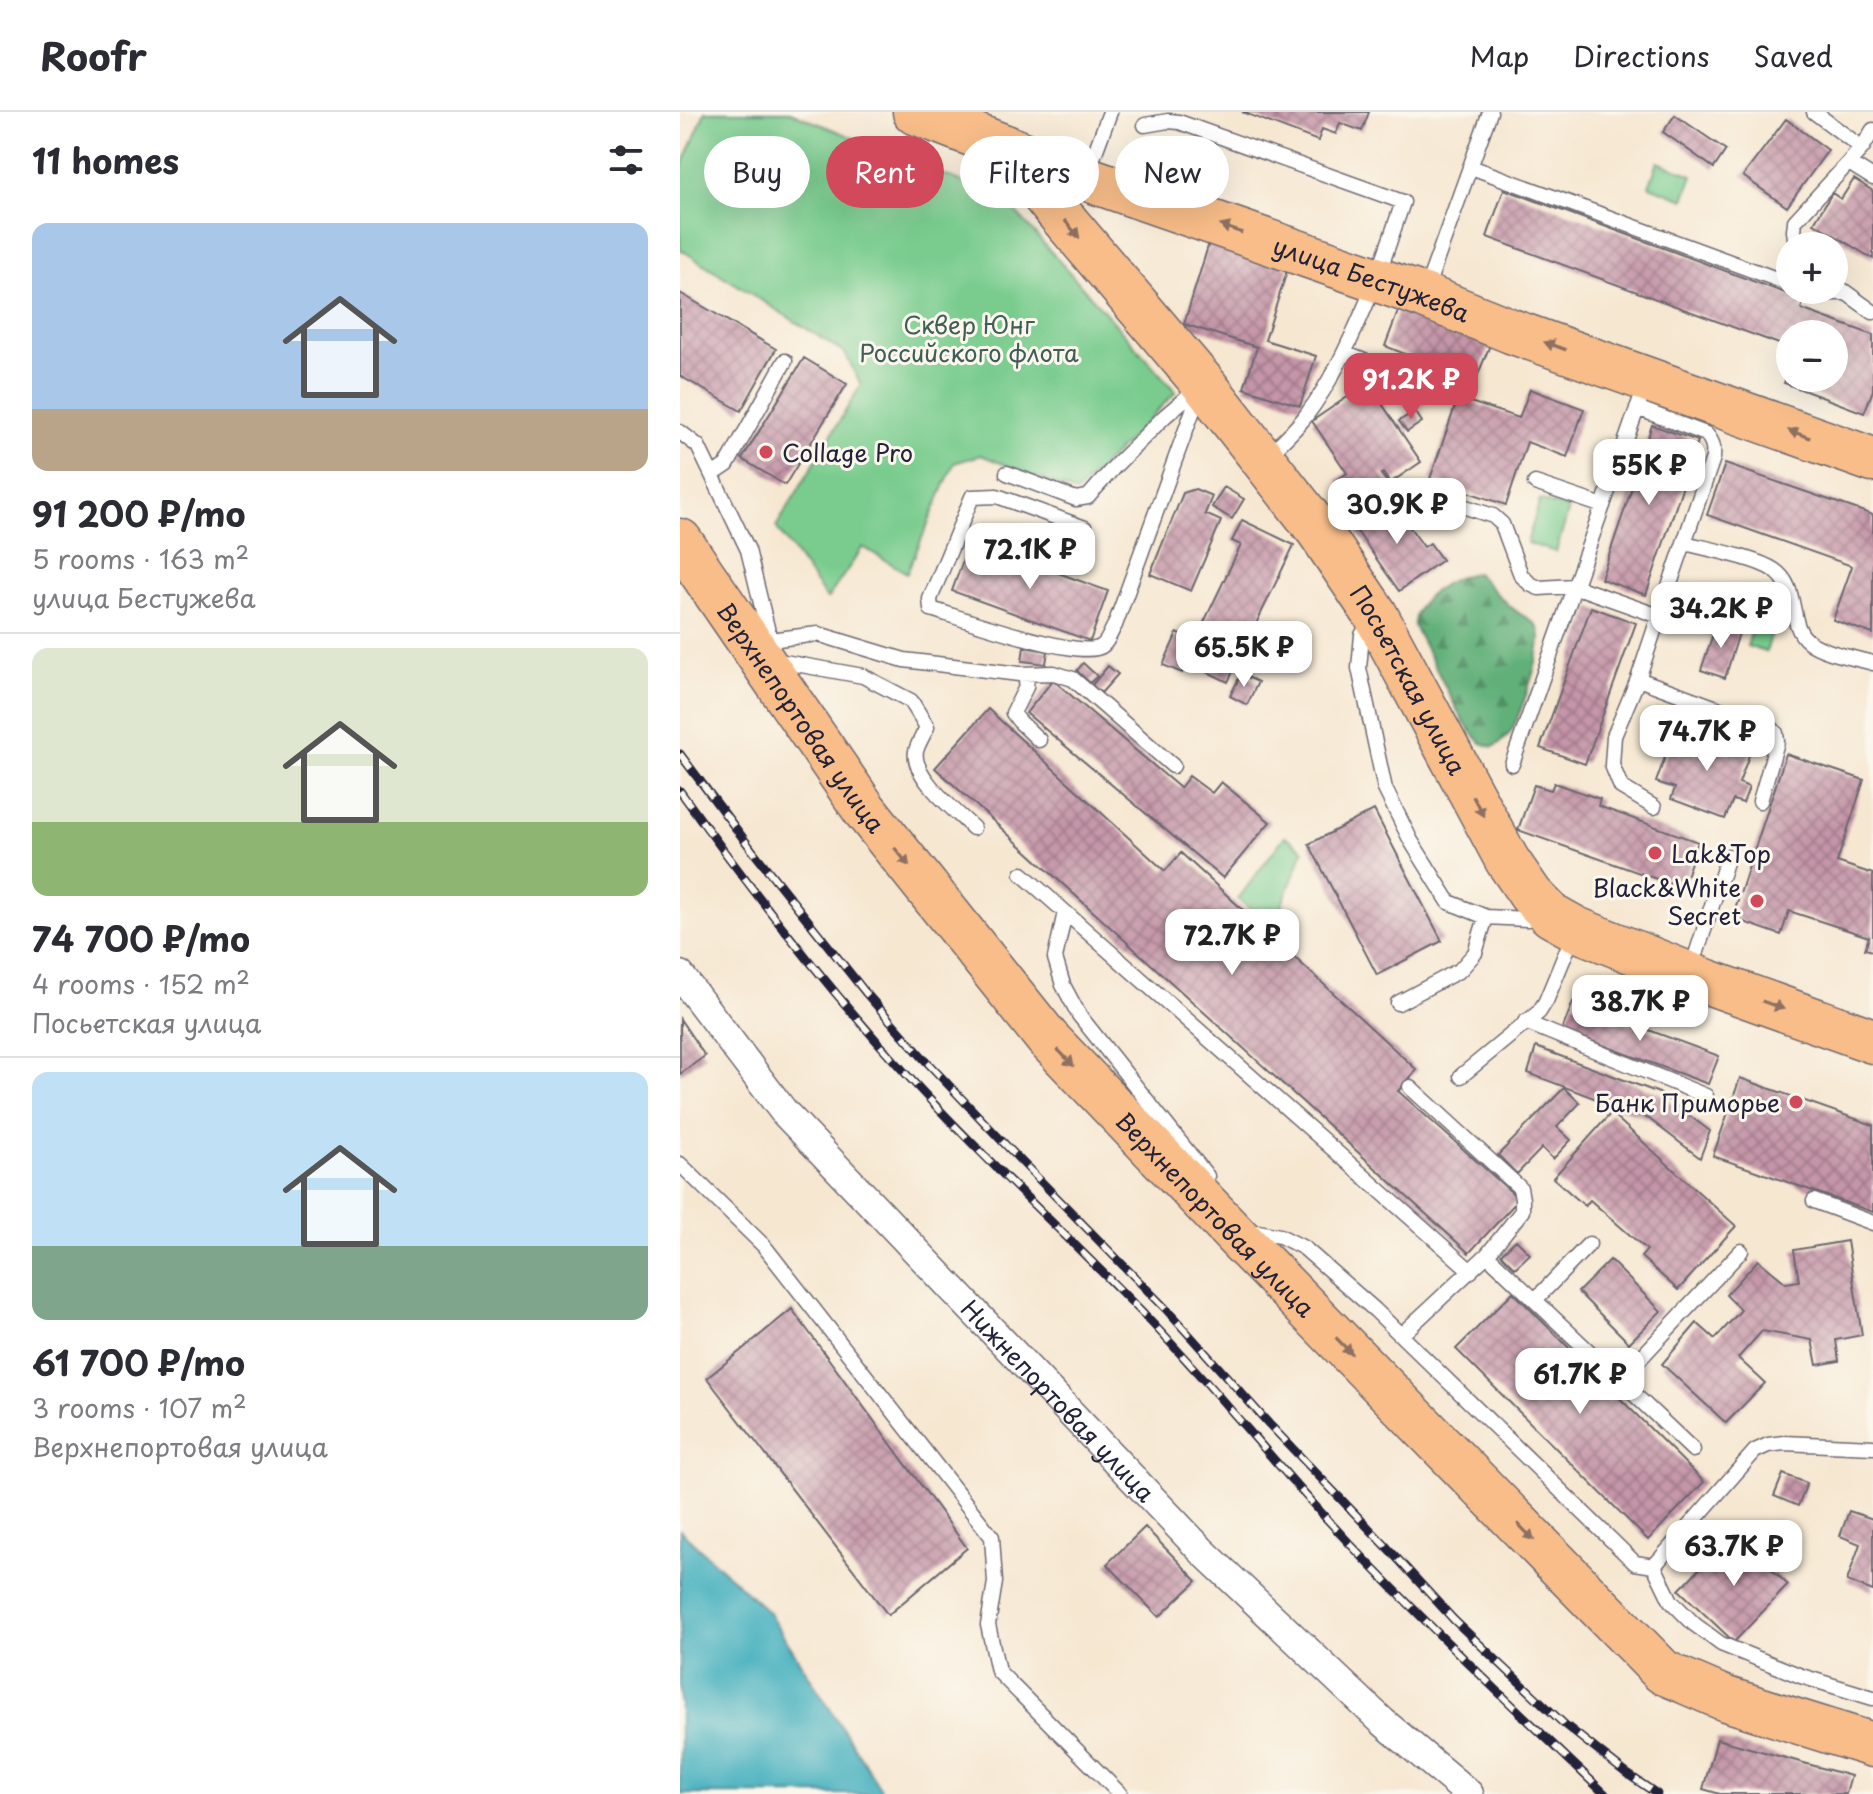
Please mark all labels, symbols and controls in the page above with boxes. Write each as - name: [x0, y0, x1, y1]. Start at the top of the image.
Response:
- text: Roofr: [40, 27, 147, 84]
- text: Map: [1470, 34, 1529, 77]
- text: Directions: [1573, 34, 1710, 77]
- text: Saved: [1754, 34, 1833, 77]
- text: 11 homes: [32, 134, 179, 186]
- chip: Buy: [704, 136, 810, 208]
- chip: Rent: [826, 136, 944, 208]
- chip: Filters: [960, 136, 1099, 208]
- chip: New: [1115, 136, 1229, 208]
- icon: filters: [604, 138, 648, 182]
- one-way arrow: [1063, 219, 1080, 239]
- one-way arrow: [1219, 222, 1243, 234]
- street label: улица Бестужева: [1268, 227, 1475, 331]
- map controls: [1776, 232, 1848, 392]
- button: +: [1776, 232, 1848, 304]
- icon: home: [268, 275, 412, 419]
- park label: Сквер Юнг Российского флота: [859, 306, 1079, 370]
- button: −: [1776, 320, 1848, 392]
- one-way arrow: [1543, 339, 1567, 352]
- pin: 91.2K ₽: [1337, 353, 1485, 421]
- text: 91.2K ₽: [1362, 359, 1460, 398]
- one-way arrow: [1787, 427, 1811, 439]
- place label: Collage Pro: [782, 434, 913, 470]
- pin: 55K ₽: [1593, 439, 1705, 507]
- marker: Collage Pro: [757, 443, 775, 461]
- text: 55K ₽: [1611, 445, 1687, 484]
- pin: 30.9K ₽: [1323, 478, 1471, 546]
- text: 30.9K ₽: [1346, 484, 1448, 523]
- text: 91 200 ₽/mo: [32, 487, 245, 539]
- pin: 72.1K ₽: [956, 523, 1104, 591]
- text: 72.1K ₽: [983, 529, 1077, 568]
- text: 5 rooms · 163 m²: [32, 539, 249, 578]
- street label: Посьетская улица: [1342, 577, 1476, 781]
- text: улица Бестужева: [32, 578, 256, 617]
- pin: 34.2K ₽: [1647, 582, 1795, 650]
- text: 34.2K ₽: [1669, 588, 1773, 627]
- street label: Верхнепортовая улица: [709, 595, 894, 840]
- pin: 65.5K ₽: [1170, 621, 1318, 689]
- text: 65.5K ₽: [1194, 627, 1294, 666]
- icon: home: [268, 700, 412, 844]
- pin: 74.7K ₽: [1633, 705, 1781, 773]
- text: 74.7K ₽: [1658, 711, 1756, 750]
- one-way arrow: [1470, 795, 1484, 817]
- place label: Lak&Top: [1671, 835, 1771, 871]
- marker: Lak&Top: [1646, 844, 1664, 862]
- one-way arrow: [893, 846, 910, 866]
- place label: Black&White Secret: [1592, 869, 1741, 933]
- marker: Black&White Secret: [1748, 892, 1766, 910]
- pin: 72.7K ₽: [1158, 909, 1306, 977]
- text: 74 700 ₽/mo: [32, 912, 250, 964]
- text: 72.7K ₽: [1183, 915, 1281, 954]
- text: 4 rooms · 152 m²: [32, 964, 250, 1003]
- pin: 38.7K ₽: [1566, 975, 1714, 1043]
- text: 38.7K ₽: [1590, 981, 1690, 1020]
- one-way arrow: [1761, 999, 1785, 1012]
- text: Посьетская улица: [32, 1003, 261, 1042]
- one-way arrow: [1057, 1048, 1075, 1067]
- place label: Банк Приморье: [1595, 1084, 1780, 1120]
- marker: Банк Приморье: [1787, 1093, 1805, 1111]
- street label: Верхнепортовая улица: [1108, 1103, 1324, 1325]
- icon: home: [268, 1124, 412, 1268]
- street label: Нижнепортовая улица: [953, 1291, 1164, 1510]
- text: 61 700 ₽/mo: [32, 1336, 245, 1388]
- one-way arrow: [1334, 1336, 1353, 1355]
- pin: 61.7K ₽: [1506, 1348, 1654, 1416]
- text: 61.7K ₽: [1533, 1354, 1627, 1393]
- text: 3 rooms · 107 m²: [32, 1388, 247, 1427]
- text: Верхнепортовая улица: [32, 1427, 328, 1466]
- pin: 63.7K ₽: [1660, 1520, 1808, 1588]
- one-way arrow: [1516, 1522, 1535, 1541]
- text: 63.7K ₽: [1684, 1526, 1784, 1565]

